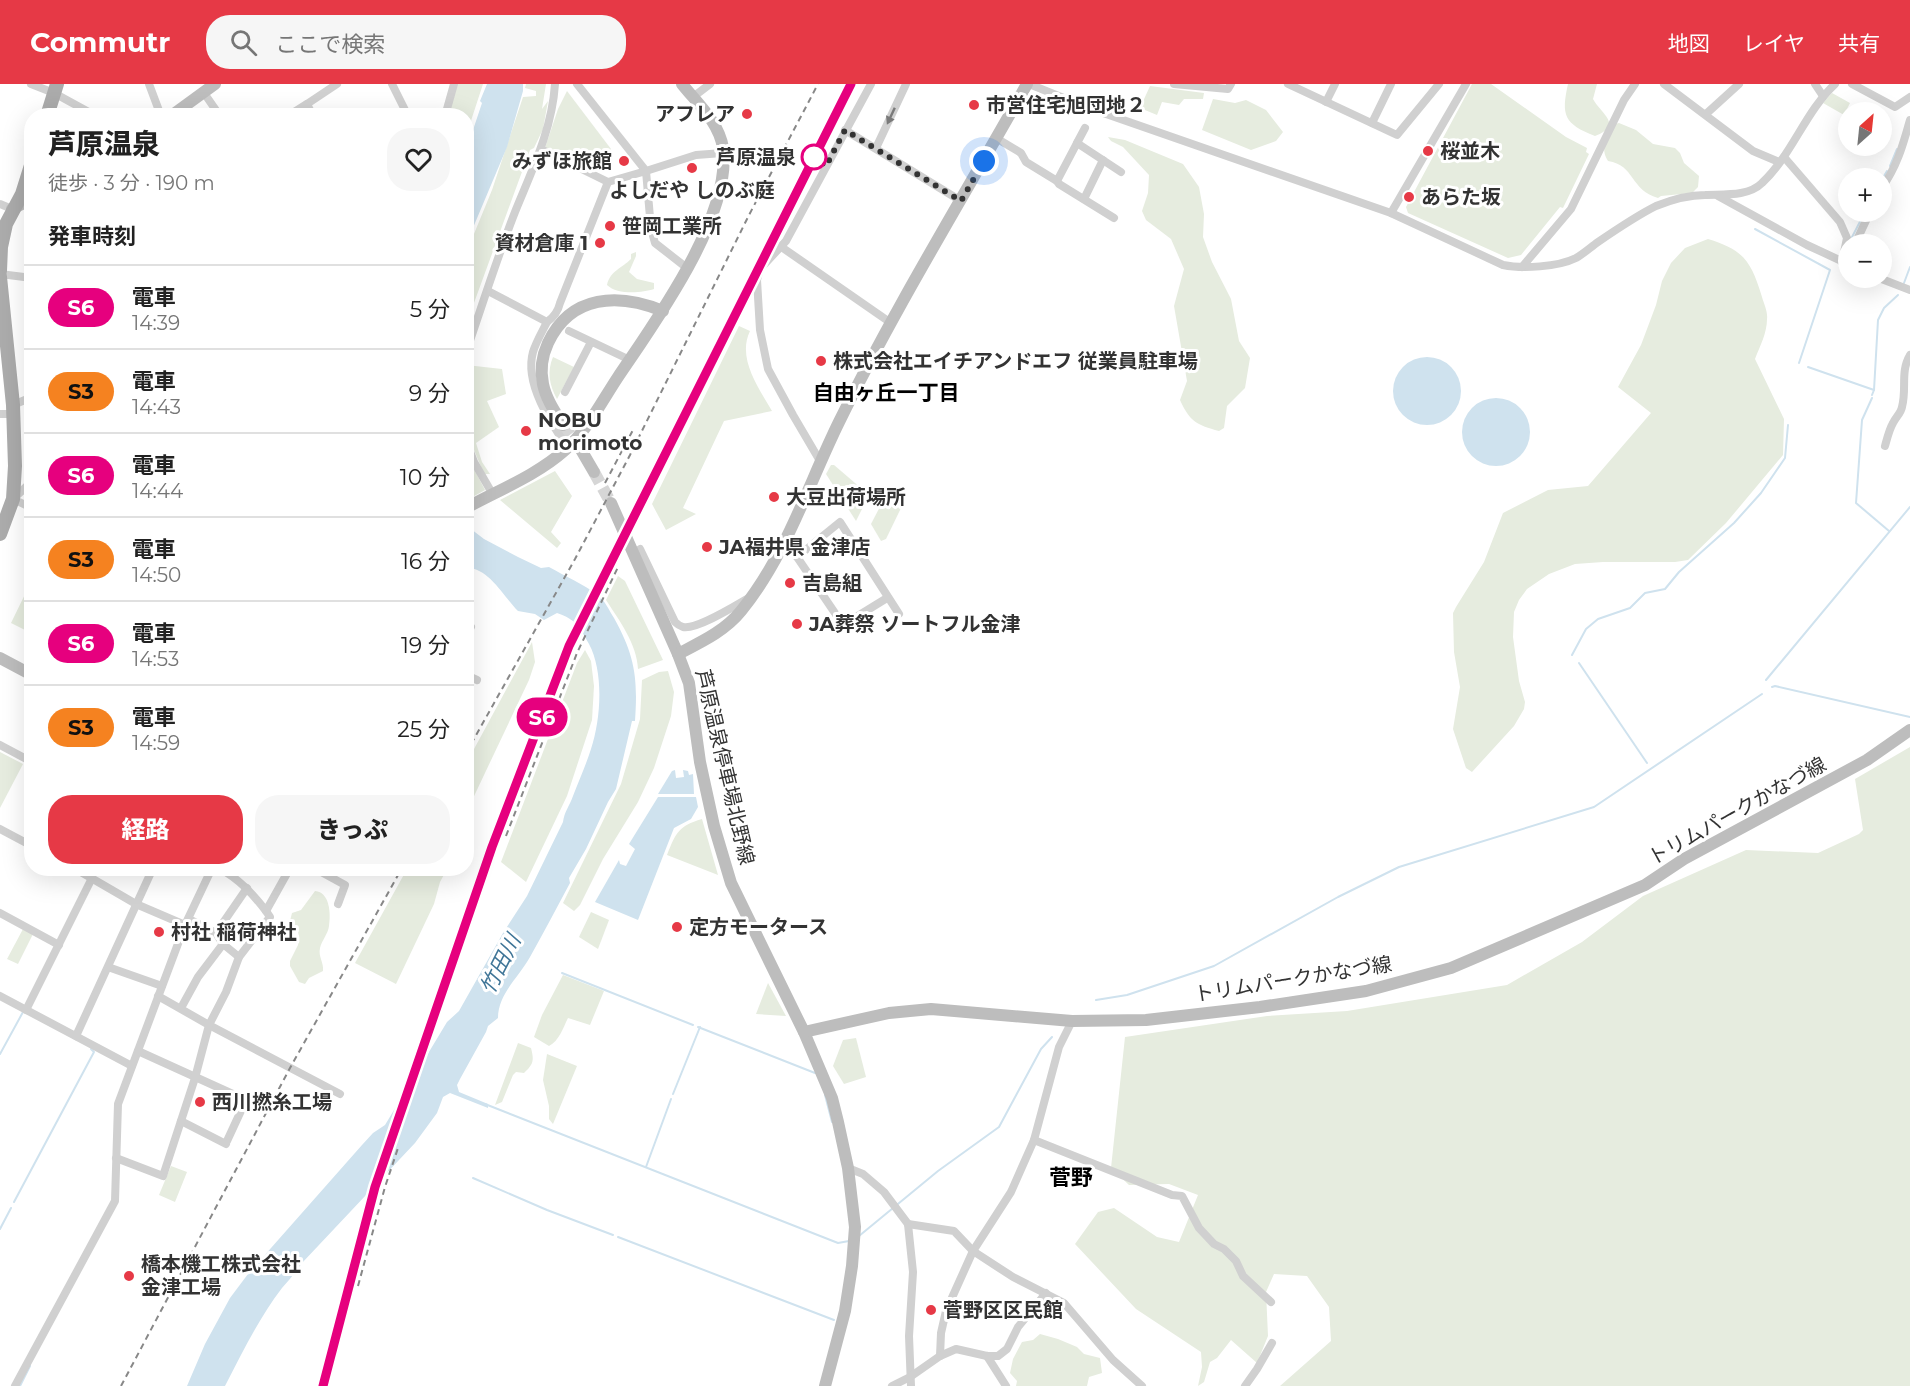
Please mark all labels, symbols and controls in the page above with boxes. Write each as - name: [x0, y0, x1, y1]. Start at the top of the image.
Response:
- search box: [206, 15, 626, 69]
- text: Commutr: [30, 25, 170, 59]
- icon: search: [227, 26, 260, 59]
- text: ここで検索: [275, 31, 385, 58]
- text: 地図: [1668, 31, 1710, 56]
- text: レイヤ: [1743, 31, 1805, 56]
- text: 共有: [1838, 31, 1880, 56]
- place label: 市営住宅旭団地２: [986, 93, 1146, 117]
- marker: 市営住宅旭団地２: [967, 98, 981, 112]
- place label: アフレア: [655, 102, 735, 126]
- north arrow: [1838, 102, 1892, 156]
- map controls: [1838, 102, 1892, 288]
- marker: アフレア: [740, 107, 754, 121]
- one-way arrow: [887, 108, 896, 125]
- text: 芦原温泉: [48, 127, 160, 161]
- button: heart: [387, 128, 450, 191]
- place label: 桜並木: [1440, 139, 1500, 163]
- marker: 芦原温泉: [801, 144, 827, 170]
- marker: 桜並木: [1421, 144, 1435, 158]
- place label: 芦原温泉: [716, 145, 796, 169]
- your location: [969, 146, 999, 176]
- place label: みずほ旅館: [512, 149, 612, 173]
- marker: みずほ旅館: [617, 154, 631, 168]
- marker: よしだや しのぶ庭: [685, 161, 699, 175]
- button: +: [1838, 168, 1892, 222]
- text: 徒歩 · 3 分 · 190 m: [48, 171, 215, 195]
- place label: よしだや しのぶ庭: [609, 178, 775, 202]
- place label: あらた坂: [1421, 185, 1501, 209]
- marker: あらた坂: [1402, 190, 1416, 204]
- place label: 笹岡工業所: [622, 214, 722, 238]
- marker: 笹岡工業所: [603, 219, 617, 233]
- text: 発車時刻: [48, 223, 136, 250]
- place label: 資材倉庫 1: [495, 231, 588, 255]
- button: −: [1838, 234, 1892, 288]
- marker: 資材倉庫 1: [593, 236, 607, 250]
- text: 電車: [132, 284, 176, 311]
- text: S6: [68, 295, 94, 320]
- text: 5 分: [410, 296, 450, 323]
- text: 14:39: [132, 311, 180, 335]
- place label: 株式会社エイチアンドエフ 従業員駐車場: [833, 349, 1198, 373]
- marker: 株式会社エイチアンドエフ 従業員駐車場: [814, 354, 828, 368]
- text: 電車: [132, 368, 176, 395]
- text: S3: [68, 379, 94, 404]
- text: 9 分: [409, 380, 450, 407]
- district label: 自由ヶ丘一丁目: [813, 380, 960, 405]
- text: 14:43: [132, 395, 181, 419]
- place label: NOBU morimoto: [538, 408, 642, 455]
- marker: NOBU morimoto: [519, 424, 533, 438]
- text: 電車: [132, 452, 176, 479]
- text: S6: [68, 463, 94, 488]
- text: 10 分: [400, 464, 450, 491]
- text: 14:44: [132, 479, 183, 503]
- place label: 大豆出荷場所: [786, 485, 906, 509]
- marker: 大豆出荷場所: [767, 490, 781, 504]
- place label: JA福井県 金津店: [718, 535, 871, 559]
- text: 電車: [132, 536, 176, 563]
- marker: JA福井県 金津店: [700, 540, 714, 554]
- text: S3: [68, 547, 94, 572]
- text: 16 分: [401, 548, 450, 575]
- text: 14:50: [132, 563, 181, 587]
- place label: 吉島組: [802, 571, 862, 595]
- marker: 吉島組: [783, 576, 797, 590]
- place label: JA葬祭 ソートフル金津: [808, 612, 1021, 636]
- marker: JA葬祭 ソートフル金津: [790, 617, 804, 631]
- text: 電車: [132, 620, 176, 647]
- text: S6: [68, 631, 94, 656]
- text: 19 分: [401, 632, 450, 659]
- text: 14:53: [132, 647, 179, 671]
- street label: 芦原温泉停車場北野線: [691, 667, 759, 867]
- line badge: S6: [515, 698, 569, 736]
- text: 電車: [132, 704, 176, 731]
- text: S6: [529, 705, 555, 730]
- text: S3: [68, 715, 94, 740]
- text: 25 分: [397, 716, 450, 743]
- text: 14:59: [132, 731, 180, 755]
- street label: トリムパークかなづ線: [1644, 752, 1830, 870]
- button: 経路: [48, 795, 243, 864]
- button: きっぷ: [255, 795, 450, 864]
- place label: 定方モータース: [689, 915, 828, 939]
- place label: 村社 稲荷神社: [171, 920, 297, 944]
- marker: 定方モータース: [670, 920, 684, 934]
- marker: 村社 稲荷神社: [152, 925, 166, 939]
- water label: 竹田川: [475, 928, 526, 998]
- street label: トリムパークかなづ線: [1192, 952, 1394, 1006]
- place label: 西川撚糸工場: [212, 1090, 332, 1114]
- marker: 西川撚糸工場: [193, 1095, 207, 1109]
- district label: 菅野: [1049, 1164, 1093, 1191]
- place label: 橋本機工株式会社 金津工場: [141, 1252, 301, 1299]
- marker: 橋本機工株式会社 金津工場: [122, 1269, 136, 1283]
- place label: 菅野区区民館: [943, 1298, 1063, 1322]
- marker: 菅野区区民館: [924, 1303, 938, 1317]

